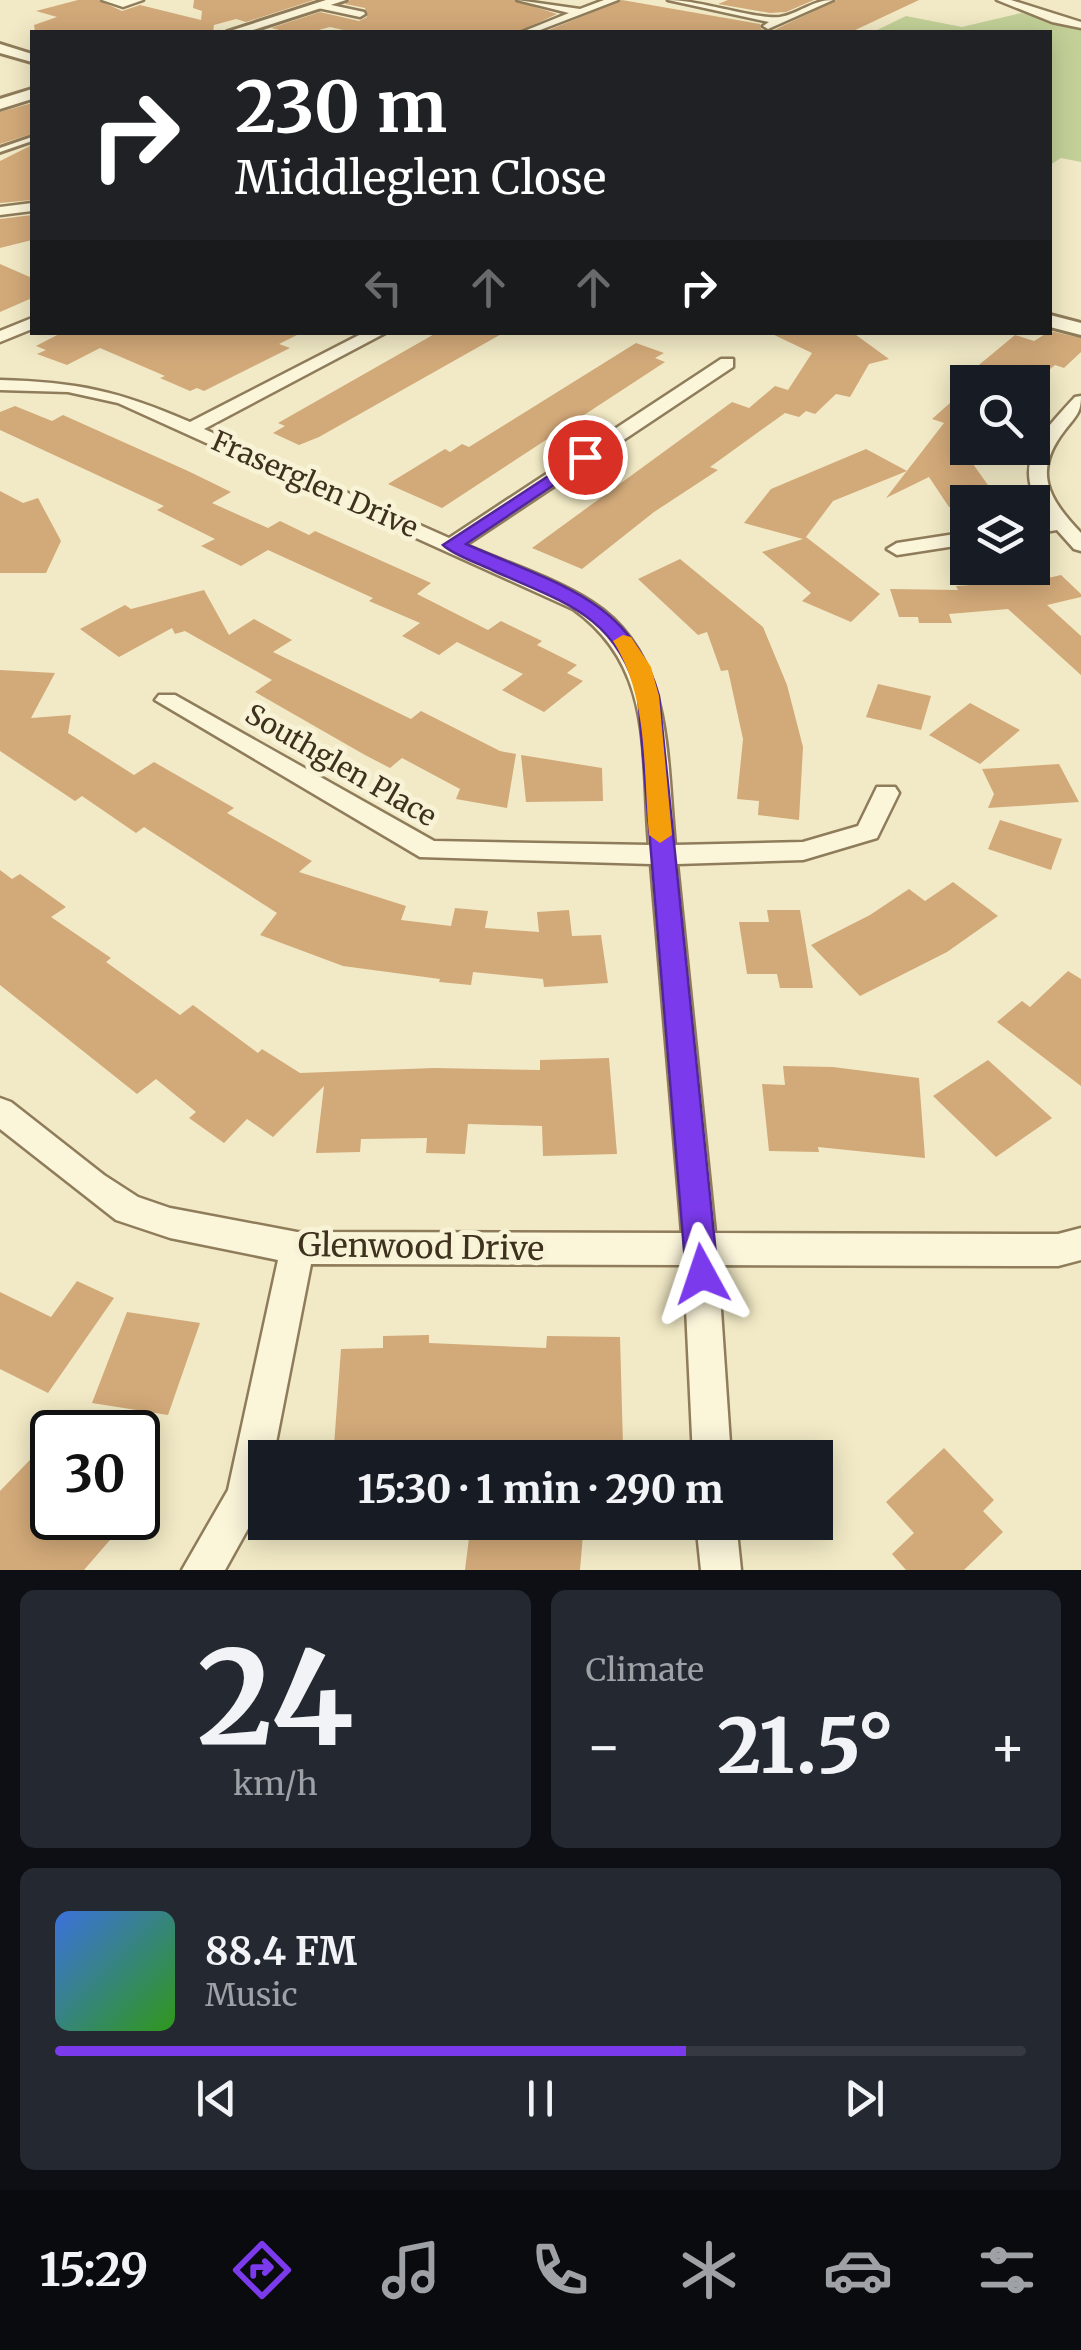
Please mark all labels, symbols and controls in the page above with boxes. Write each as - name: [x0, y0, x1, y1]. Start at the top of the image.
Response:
- text: 230 m: [235, 63, 447, 151]
- icon: right: [70, 70, 200, 200]
- text: Middleglen Close: [235, 150, 606, 206]
- icon: left: [356, 260, 411, 315]
- icon: ahead: [461, 260, 516, 315]
- icon: ahead: [566, 260, 621, 315]
- icon: right: [671, 260, 726, 315]
- map controls: [950, 365, 1050, 585]
- button: search: [950, 365, 1050, 465]
- pin: [543, 415, 628, 500]
- street label: Fraserglen Drive: [206, 422, 424, 546]
- icon: arrive: [558, 430, 613, 485]
- button: layers: [950, 485, 1050, 585]
- street label: Southglen Place: [239, 696, 443, 834]
- position arrow: [650, 1222, 754, 1326]
- street label: Glenwood Drive: [298, 1225, 544, 1269]
- speed limit sign: 30: [30, 1410, 160, 1540]
- text: 15:30 · 1 min · 290 m: [358, 1466, 723, 1513]
- text: 24: [197, 1617, 354, 1780]
- text: Climate: [586, 1650, 704, 1690]
- text: 21.5°: [717, 1699, 894, 1793]
- text: −: [586, 1712, 622, 1781]
- text: +: [989, 1712, 1026, 1781]
- text: km/h: [233, 1764, 318, 1804]
- text: 88.4 FM: [205, 1928, 357, 1975]
- text: Music: [205, 1975, 298, 2015]
- icon: previous: [189, 2071, 244, 2126]
- icon: pause: [513, 2071, 568, 2126]
- icon: next: [837, 2071, 892, 2126]
- icon: directions: [227, 2235, 297, 2305]
- icon: music: [376, 2235, 446, 2305]
- icon: phone: [525, 2235, 595, 2305]
- icon: climate: [674, 2235, 744, 2305]
- icon: car: [823, 2235, 893, 2305]
- icon: filters: [972, 2235, 1042, 2305]
- text: 15:29: [39, 2242, 148, 2298]

